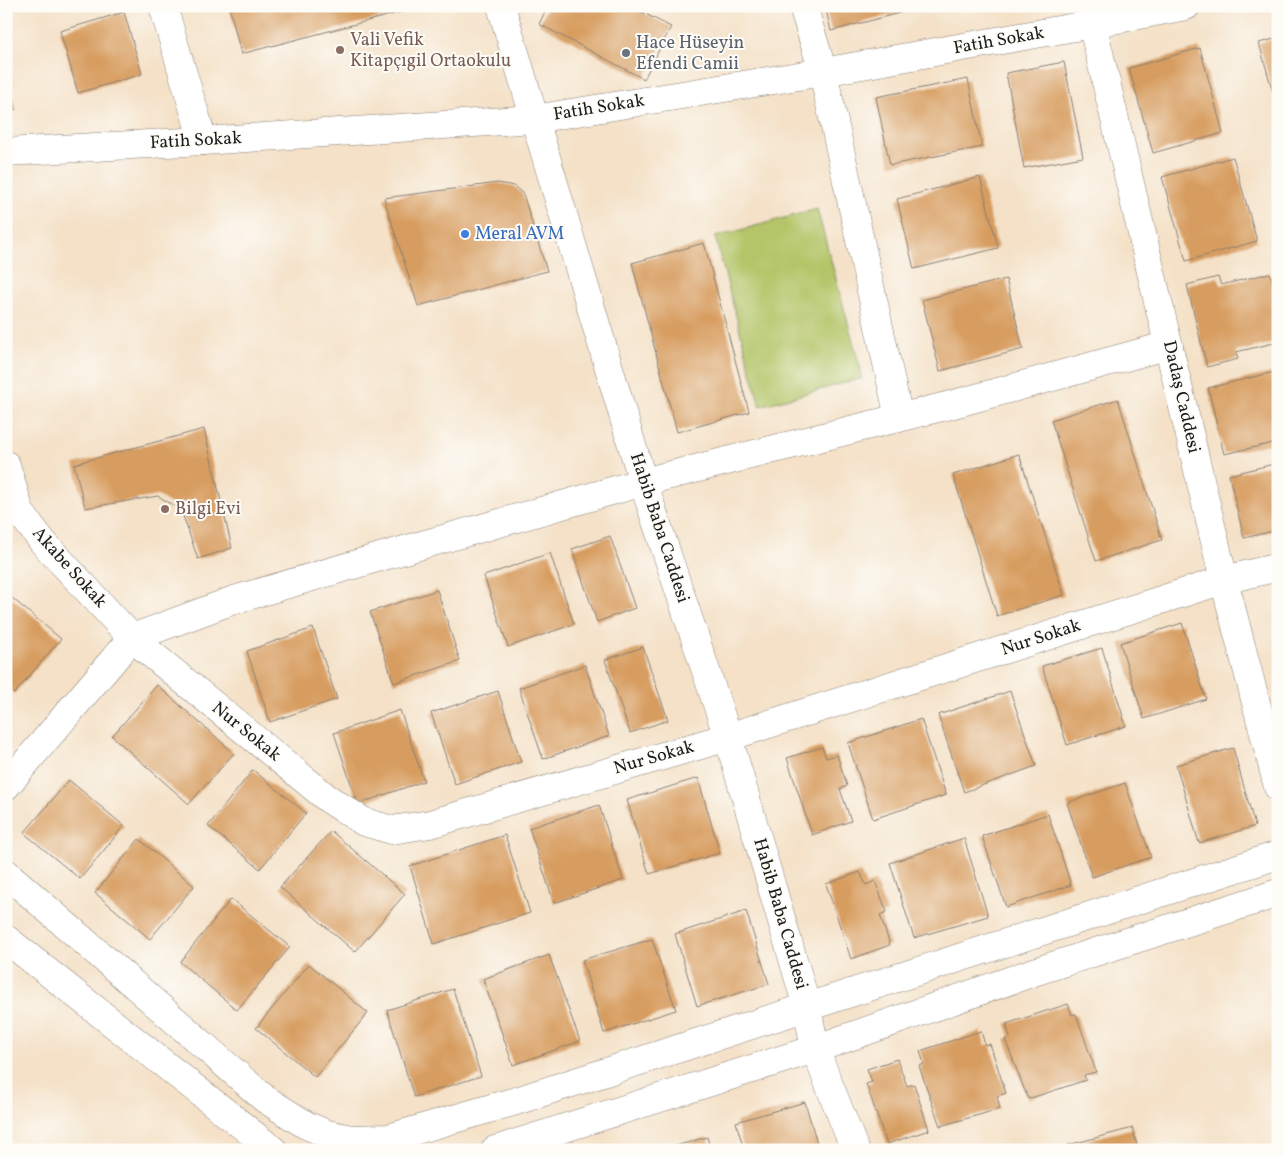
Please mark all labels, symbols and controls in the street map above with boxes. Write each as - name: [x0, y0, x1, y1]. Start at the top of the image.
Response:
- street label: Fatih Sokak: [952, 21, 1047, 61]
- place label: Vali Vefik Kitapçıgil Ortaokulu: [350, 28, 511, 74]
- place label: Hace Hüseyin Efendi Camii: [636, 31, 745, 77]
- marker: Vali Vefik Kitapçıgil Ortaokulu: [334, 44, 346, 56]
- marker: Hace Hüseyin Efendi Camii: [620, 47, 632, 59]
- street label: Fatih Sokak: [552, 88, 647, 128]
- street label: Fatih Sokak: [149, 126, 243, 156]
- place label: Meral AVM: [475, 222, 564, 247]
- marker: Meral AVM: [459, 228, 471, 240]
- street label: Dadaş Caddesi: [1156, 338, 1206, 456]
- street label: Habib Baba Caddesi: [623, 450, 695, 606]
- place label: Bilgi Evi: [175, 497, 241, 522]
- marker: Bilgi Evi: [159, 503, 171, 515]
- street label: Akabe Sokak: [26, 522, 112, 614]
- street label: Nur Sokak: [998, 613, 1084, 663]
- street label: Nur Sokak: [206, 696, 286, 768]
- street label: Nur Sokak: [611, 735, 697, 781]
- street label: Habib Baba Caddesi: [746, 835, 814, 993]

